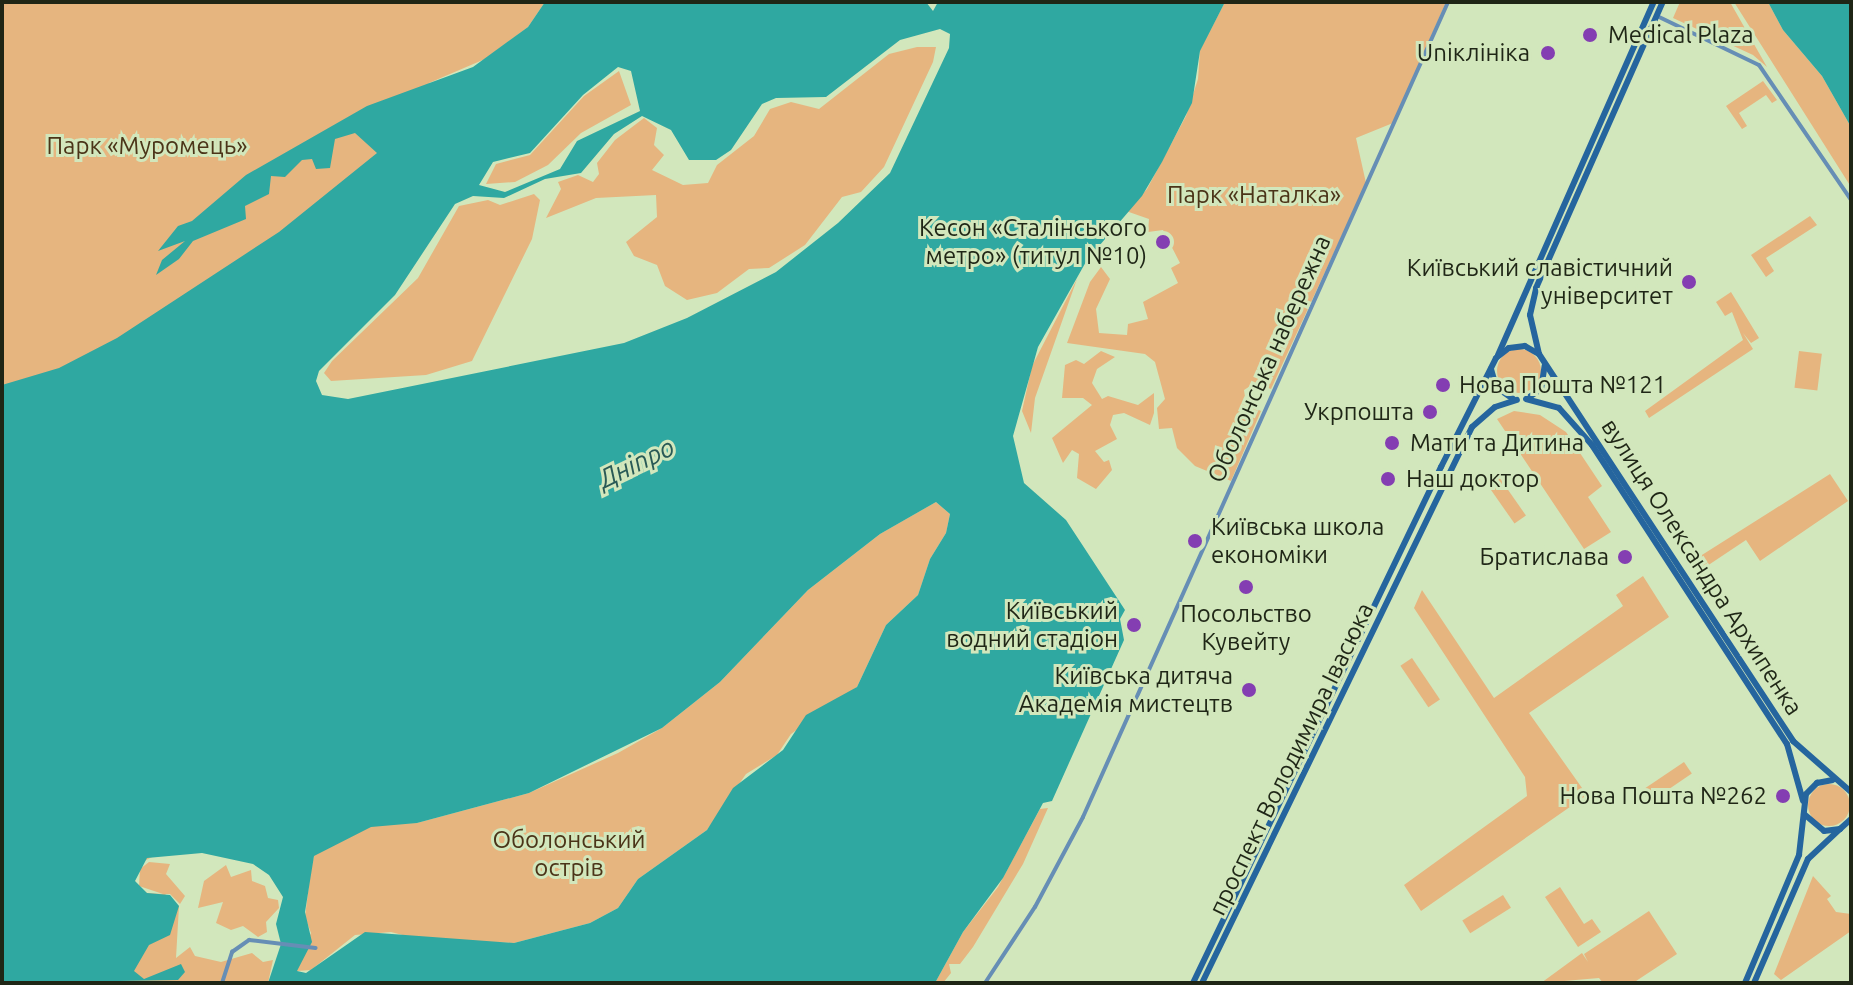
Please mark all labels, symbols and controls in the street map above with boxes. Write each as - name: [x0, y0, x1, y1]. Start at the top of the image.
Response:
- place label: Medical Plaza: [1608, 21, 1754, 49]
- marker: Medical Plaza: [1579, 24, 1601, 46]
- place label: Uniклініка: [1417, 39, 1530, 67]
- marker: Uniклініка: [1537, 42, 1559, 64]
- park label: Парк «Муромець»: [47, 132, 247, 160]
- park label: Парк «Наталка»: [1167, 181, 1341, 209]
- place label: Кесон «Сталінського метро» (титул №10): [919, 214, 1147, 270]
- street label: Оболонська набережна: [1201, 231, 1337, 487]
- marker: Кесон «Сталінського метро» (титул №10): [1154, 233, 1172, 251]
- place label: Київський славістичний університет: [1407, 254, 1673, 310]
- marker: Київський славістичний університет: [1680, 273, 1698, 291]
- place label: Нова Пошта №121: [1459, 371, 1666, 399]
- marker: Нова Пошта №121: [1434, 376, 1452, 394]
- place label: Укрпошта: [1304, 398, 1414, 426]
- marker: Укрпошта: [1421, 403, 1439, 421]
- street label: вулиця Олександра Архипенка: [1595, 413, 1809, 721]
- place label: Мати та Дитина: [1410, 429, 1584, 457]
- water label: Дніпро: [593, 431, 679, 495]
- marker: Мати та Дитина: [1381, 432, 1403, 454]
- place label: Наш доктор: [1406, 465, 1539, 493]
- marker: Наш доктор: [1377, 468, 1399, 490]
- place label: Київська школа економіки: [1211, 513, 1384, 569]
- marker: Київська школа економіки: [1186, 532, 1204, 550]
- place label: Братислава: [1479, 543, 1609, 571]
- marker: Братислава: [1616, 548, 1634, 566]
- marker: Посольство Кувейту: [1237, 578, 1255, 596]
- place label: Київський водний стадіон: [946, 597, 1118, 653]
- street label: проспект Володимира Івасюка: [1203, 598, 1379, 920]
- place label: Посольство Кувейту: [1180, 600, 1312, 656]
- marker: Київський водний стадіон: [1125, 616, 1143, 634]
- place label: Київська дитяча Академія мистецтв: [1019, 662, 1233, 718]
- marker: Київська дитяча Академія мистецтв: [1240, 681, 1258, 699]
- place label: Нова Пошта №262: [1560, 782, 1767, 810]
- marker: Нова Пошта №262: [1774, 787, 1792, 805]
- park label: Оболонський острів: [492, 826, 646, 882]

